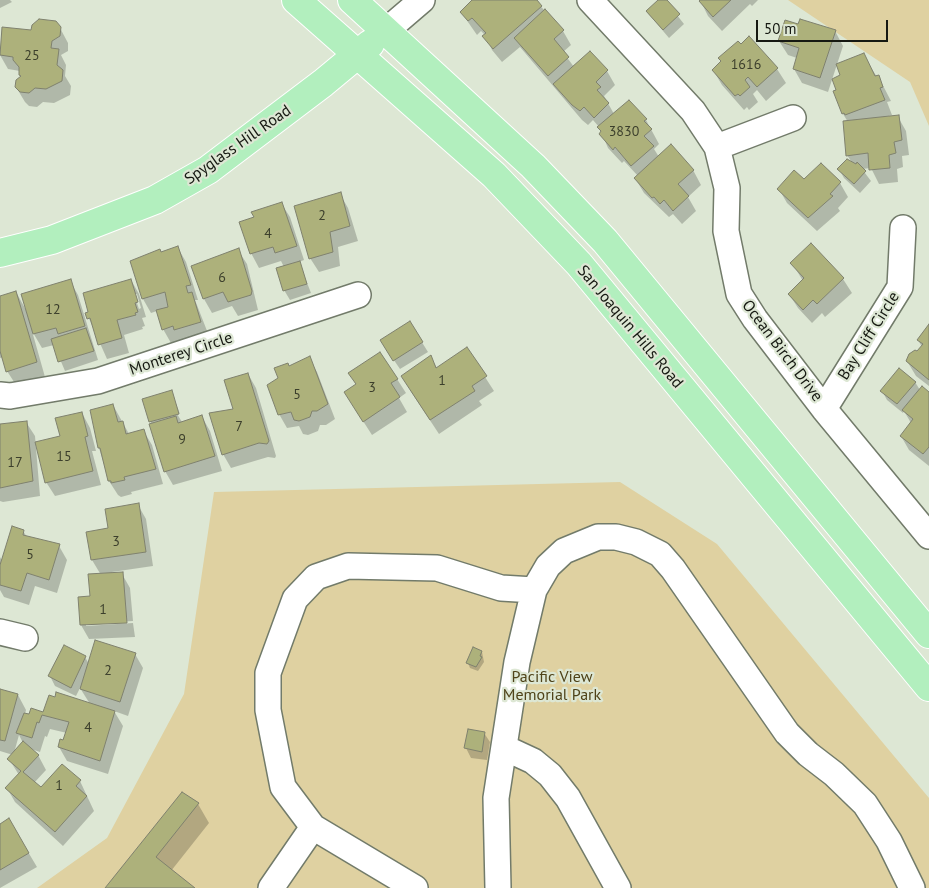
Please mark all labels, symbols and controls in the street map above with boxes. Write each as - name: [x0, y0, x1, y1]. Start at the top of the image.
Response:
- scale bar: [759, 10, 892, 42]
- text: 50 m: [764, 19, 797, 38]
- house number: 25: [24, 48, 40, 64]
- house number: 1616: [731, 57, 761, 73]
- street label: Spyglass Hill Road: [181, 101, 295, 189]
- house number: 3830: [609, 124, 639, 140]
- house number: 2: [318, 208, 326, 224]
- house number: 4: [264, 226, 272, 242]
- street label: San Joaquin Hills Road: [573, 262, 687, 392]
- house number: 6: [218, 270, 226, 286]
- street label: Bay Cliff Circle: [834, 288, 904, 384]
- street label: Ocean Birch Drive: [738, 296, 826, 406]
- house number: 12: [45, 302, 61, 318]
- street label: Monterey Circle: [127, 328, 235, 380]
- house number: 1: [438, 373, 446, 389]
- house number: 3: [368, 380, 376, 396]
- house number: 5: [293, 387, 301, 403]
- house number: 7: [235, 419, 243, 435]
- house number: 9: [178, 432, 186, 448]
- house number: 15: [56, 449, 72, 465]
- house number: 17: [7, 455, 23, 471]
- house number: 3: [112, 534, 120, 550]
- house number: 5: [26, 547, 34, 563]
- house number: 1: [99, 602, 107, 618]
- house number: 2: [104, 663, 112, 679]
- park label: Pacific View Memorial Park: [503, 667, 601, 705]
- house number: 4: [84, 720, 92, 736]
- house number: 1: [55, 778, 63, 794]

